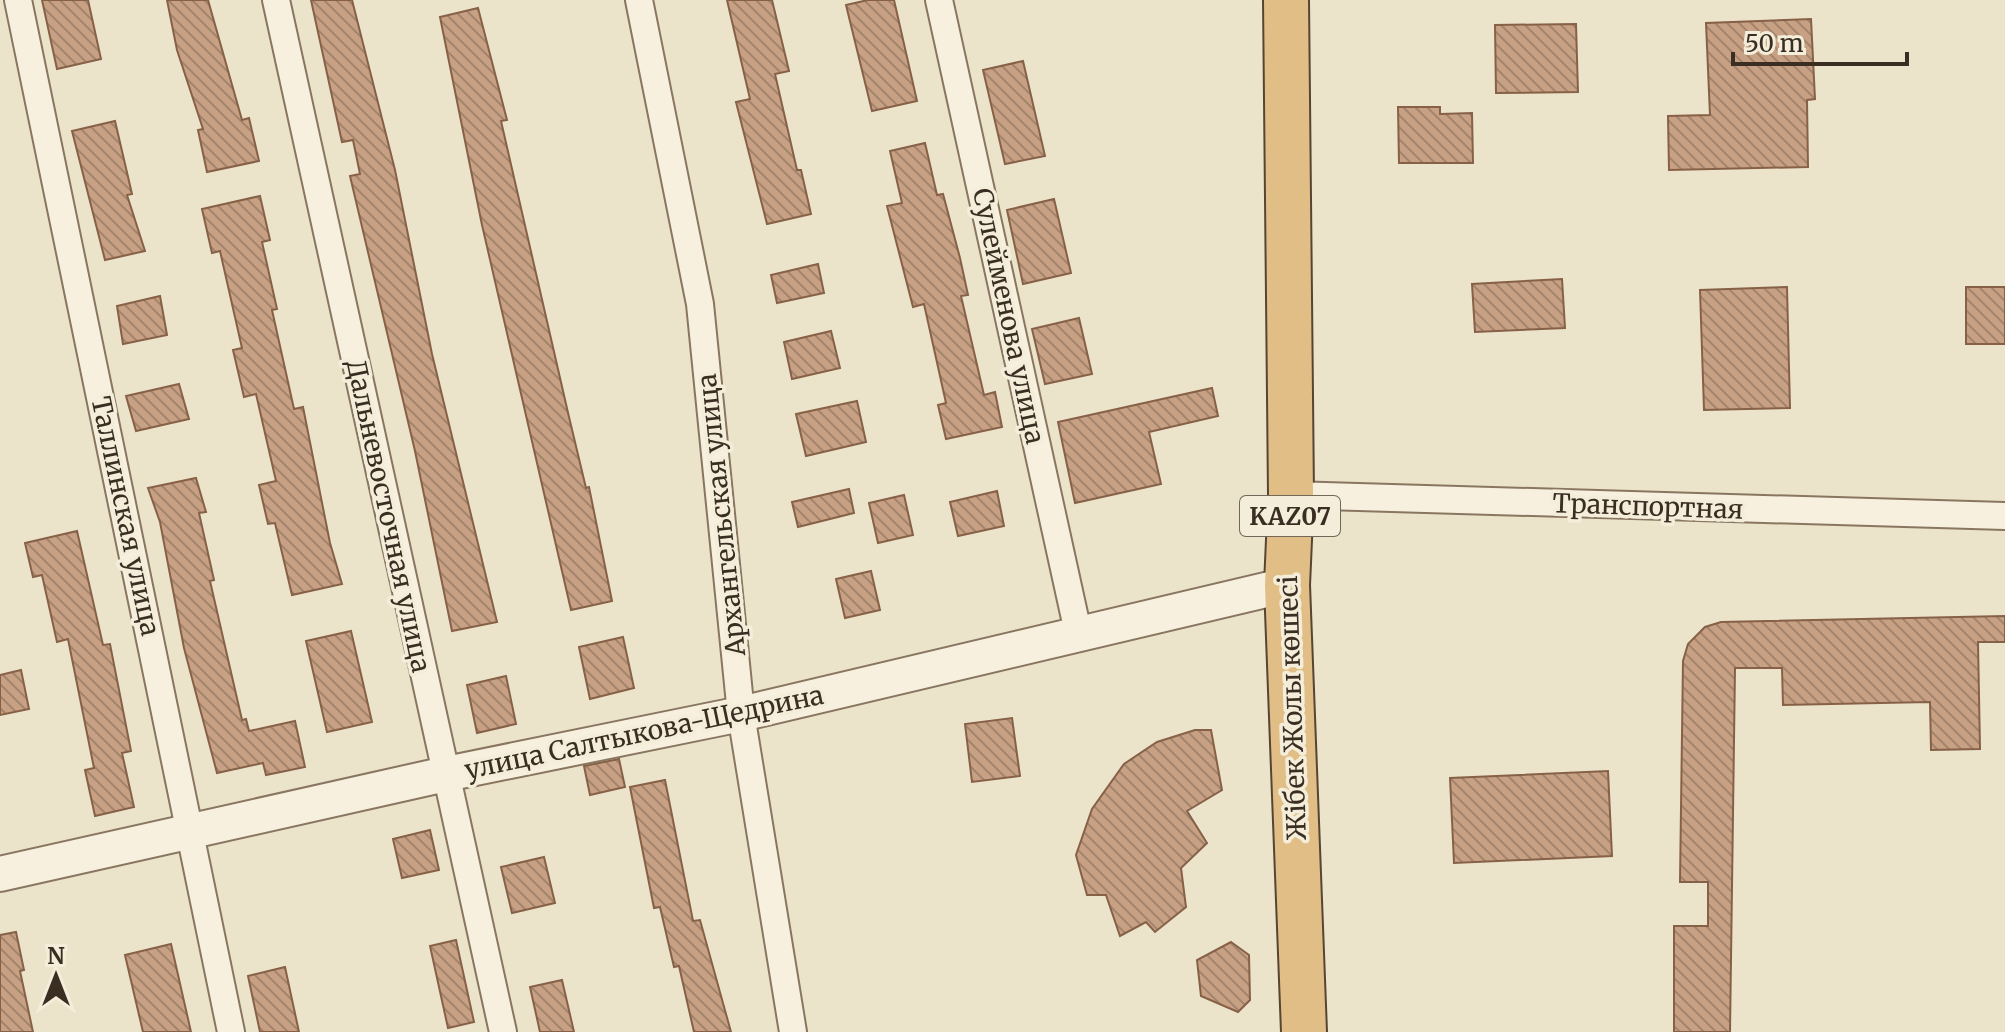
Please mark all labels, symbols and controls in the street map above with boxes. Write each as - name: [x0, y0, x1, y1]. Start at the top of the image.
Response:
- scale bar: [1733, 16, 1907, 66]
- text: 50 m: [1745, 28, 1804, 59]
- street label: Сулейменова улица: [966, 185, 1052, 447]
- street label: Дальневосточная улица: [340, 357, 438, 675]
- street label: Архангельская улица: [690, 372, 752, 659]
- street label: Таллинская улица: [85, 393, 168, 639]
- street label: Транспортная: [1552, 486, 1744, 526]
- road number: KAZ07: [1240, 496, 1340, 536]
- street label: Жібек Жолы көшесі: [1271, 575, 1313, 841]
- street label: улица Салтыкова-Щедрина: [462, 678, 827, 786]
- north arrow: [16, 936, 96, 1016]
- text: N: [47, 942, 65, 970]

